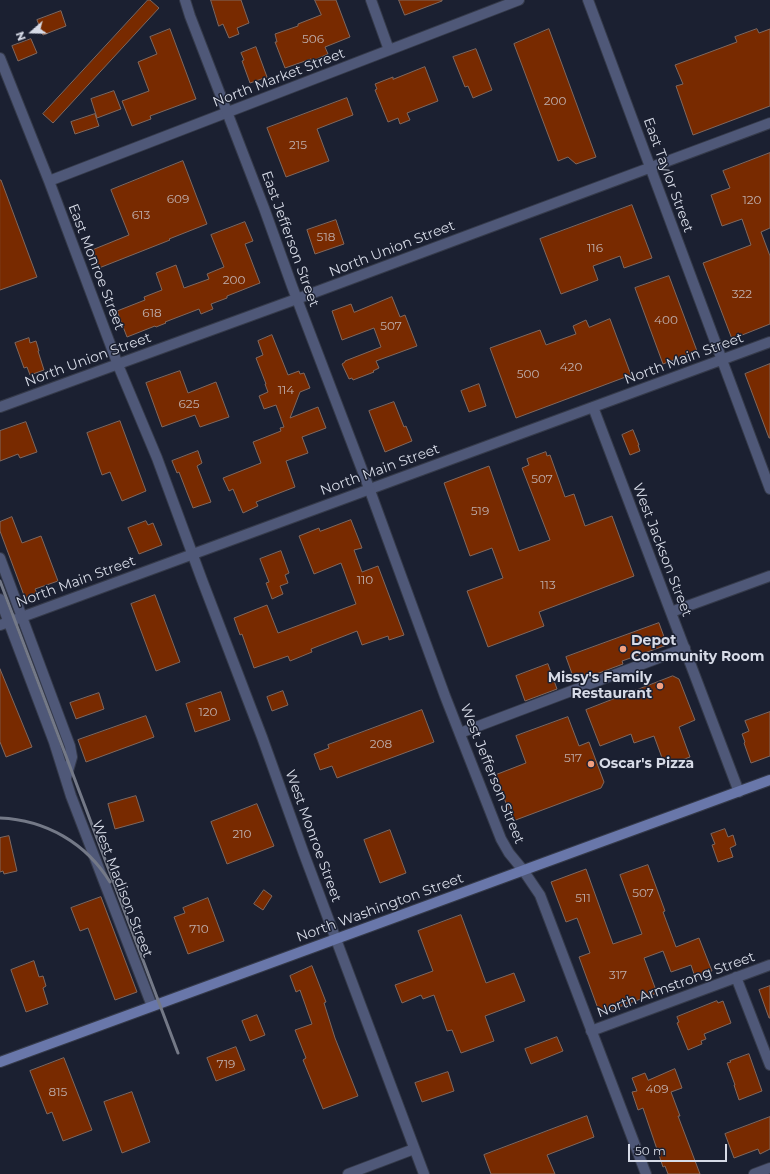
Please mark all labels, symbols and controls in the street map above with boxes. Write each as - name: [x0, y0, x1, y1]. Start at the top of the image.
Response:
- north arrow: [12, 12, 52, 52]
- text: N: [13, 30, 29, 43]
- house number: 506: [302, 32, 324, 46]
- street label: North Market Street: [211, 45, 347, 111]
- house number: 200: [544, 94, 566, 108]
- street label: East Taylor Street: [639, 115, 697, 235]
- house number: 215: [289, 138, 307, 152]
- street label: East Jefferson Street: [258, 169, 322, 309]
- house number: 609: [167, 192, 189, 206]
- house number: 120: [742, 193, 762, 207]
- street label: East Monroe Street: [64, 201, 128, 333]
- house number: 613: [132, 208, 150, 222]
- street label: North Union Street: [327, 217, 457, 281]
- house number: 518: [317, 230, 335, 244]
- house number: 116: [587, 241, 603, 255]
- house number: 200: [223, 273, 245, 287]
- house number: 322: [732, 287, 752, 301]
- house number: 618: [142, 306, 162, 320]
- house number: 400: [654, 313, 678, 327]
- house number: 507: [380, 319, 402, 333]
- street label: North Union Street: [22, 329, 154, 391]
- street label: North Main Street: [622, 330, 746, 388]
- house number: 420: [560, 360, 582, 374]
- house number: 500: [517, 367, 539, 381]
- house number: 114: [278, 383, 294, 397]
- house number: 625: [179, 397, 199, 411]
- street label: North Main Street: [318, 441, 442, 499]
- house number: 507: [531, 472, 553, 486]
- street label: West Jackson Street: [629, 481, 695, 619]
- house number: 519: [471, 504, 489, 518]
- street label: North Main Street: [14, 553, 138, 611]
- house number: 110: [357, 573, 373, 587]
- house number: 113: [540, 578, 556, 592]
- place label: Depot Community Room: [631, 633, 764, 666]
- marker: Depot Community Room: [618, 644, 628, 654]
- place label: Missy's Family Restaurant: [548, 670, 652, 702]
- marker: Missy's Family Restaurant: [655, 681, 665, 691]
- street label: West Jefferson Street: [456, 702, 528, 846]
- house number: 120: [198, 705, 218, 719]
- house number: 208: [370, 737, 392, 751]
- house number: 517: [564, 751, 582, 765]
- place label: Oscar's Pizza: [599, 756, 694, 772]
- marker: Oscar's Pizza: [586, 759, 596, 769]
- street label: West Monroe Street: [281, 767, 345, 905]
- street label: West Madison Street: [88, 818, 156, 960]
- house number: 210: [232, 827, 252, 841]
- street label: North Washington Street: [294, 870, 466, 946]
- house number: 507: [632, 886, 654, 900]
- house number: 511: [575, 891, 591, 905]
- house number: 710: [189, 922, 209, 936]
- street label: North Armstrong Street: [595, 949, 757, 1021]
- house number: 317: [609, 968, 627, 982]
- house number: 719: [217, 1057, 235, 1071]
- house number: 409: [645, 1082, 669, 1096]
- house number: 815: [49, 1085, 67, 1099]
- scale bar: [630, 1136, 729, 1162]
- text: 50 m: [635, 1143, 666, 1158]

